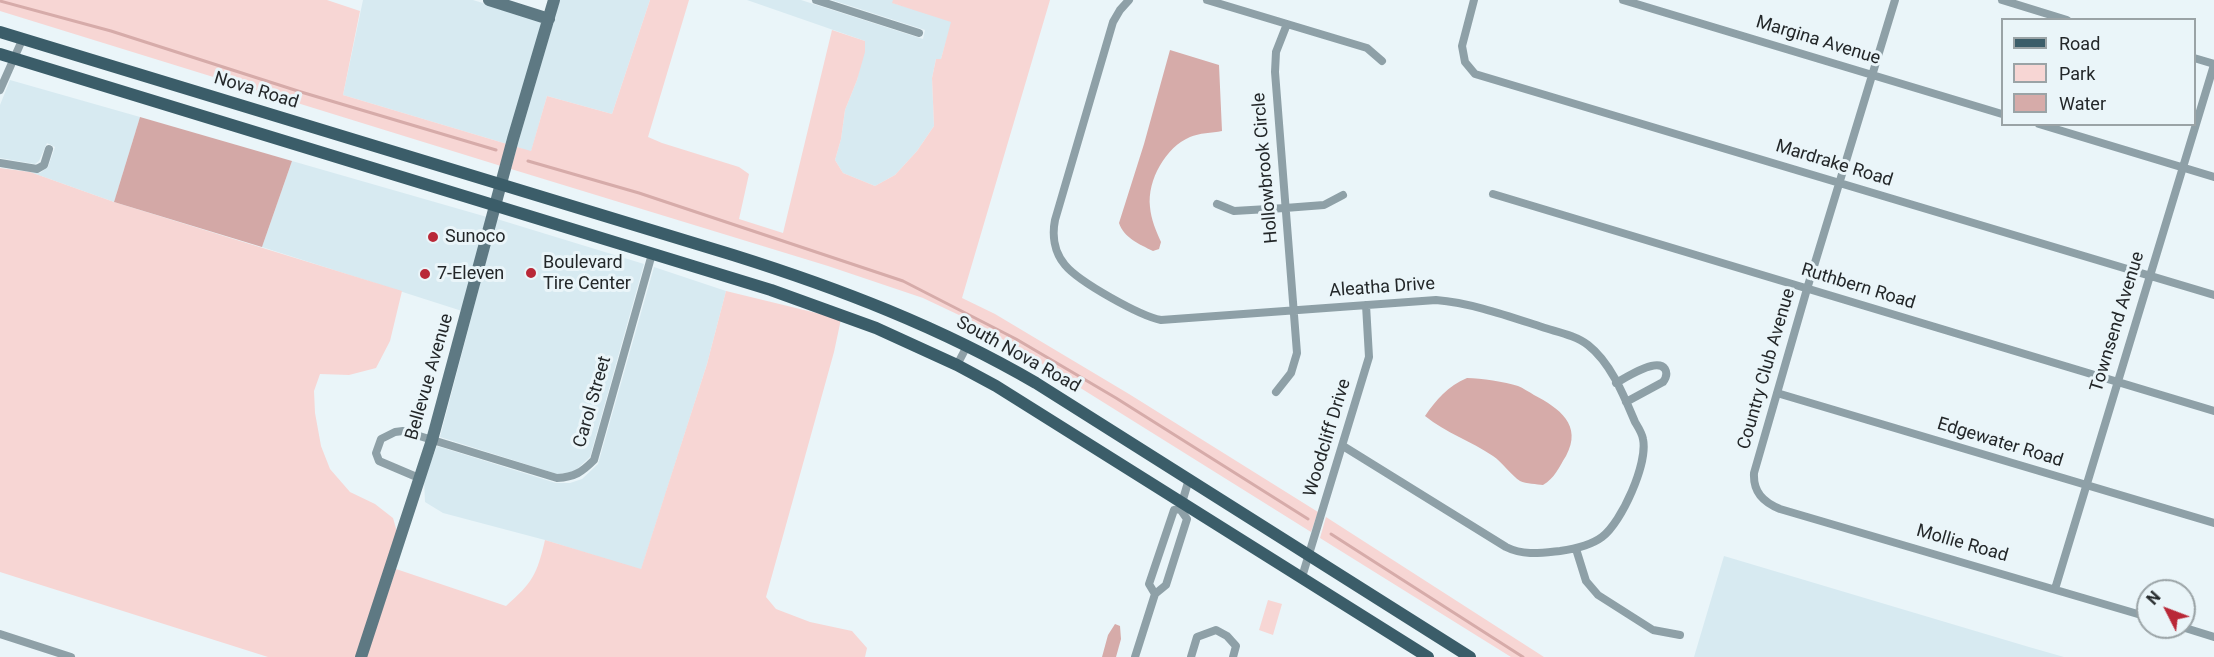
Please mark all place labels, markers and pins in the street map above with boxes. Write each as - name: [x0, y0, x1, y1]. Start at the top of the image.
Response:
- place label: Sunoco: [445, 226, 506, 248]
- marker: Sunoco: [426, 230, 440, 244]
- place label: Boulevard Tire Center: [543, 252, 631, 294]
- place label: 7-Eleven: [437, 263, 504, 285]
- marker: Boulevard Tire Center: [524, 266, 538, 280]
- marker: 7-Eleven: [418, 267, 432, 281]

